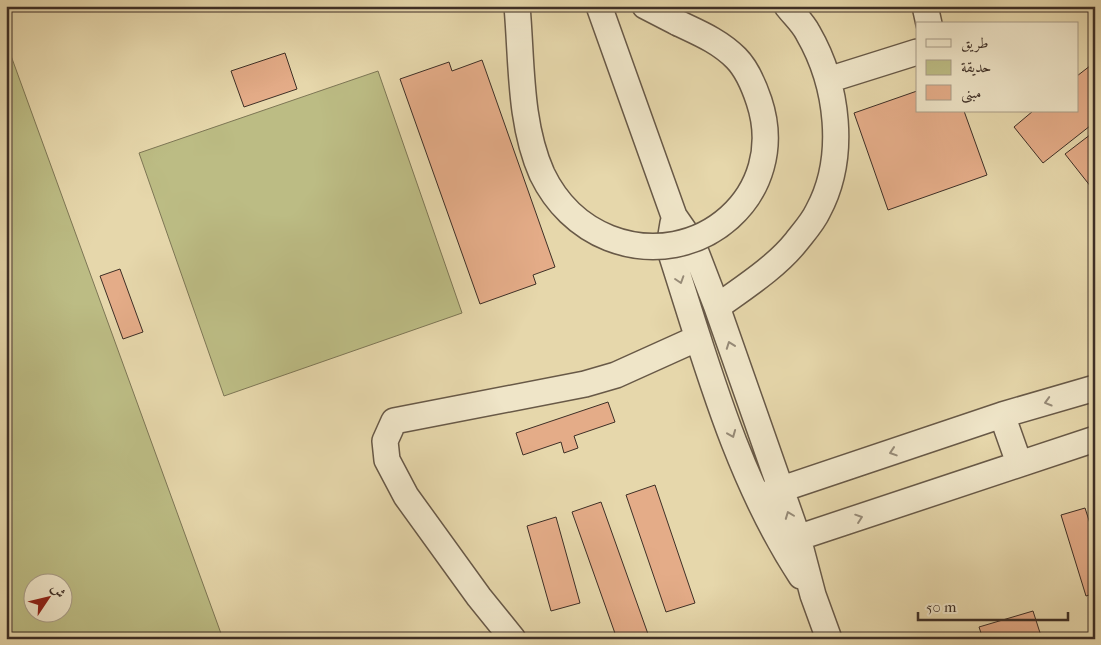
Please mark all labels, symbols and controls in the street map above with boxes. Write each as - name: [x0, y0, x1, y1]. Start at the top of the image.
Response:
- legend: [916, 22, 1078, 112]
- text: طريق: [961, 34, 988, 53]
- text: حديقة: [961, 58, 991, 76]
- text: مبنى: [961, 84, 981, 104]
- one-way arrow: [674, 276, 684, 284]
- one-way arrow: [726, 341, 736, 349]
- one-way arrow: [1044, 397, 1053, 407]
- one-way arrow: [726, 429, 736, 438]
- one-way arrow: [890, 446, 898, 456]
- one-way arrow: [785, 511, 795, 519]
- one-way arrow: [855, 513, 863, 523]
- north arrow: [22, 572, 72, 622]
- text: ش: [47, 580, 69, 601]
- scale bar: [918, 590, 1068, 622]
- text: 50 m: [926, 598, 957, 616]

